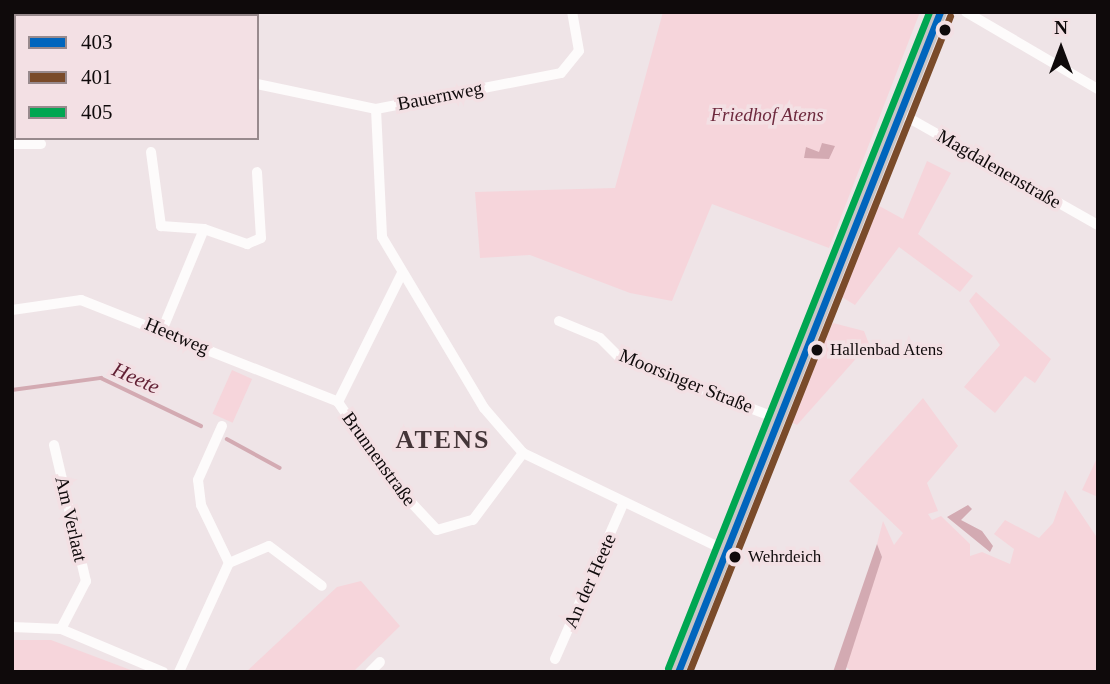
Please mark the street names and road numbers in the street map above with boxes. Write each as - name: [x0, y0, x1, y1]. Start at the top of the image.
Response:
- street label: Bauernweg: [395, 77, 485, 115]
- street label: Magdalenenstraße: [933, 124, 1065, 214]
- street label: Heetweg: [141, 312, 213, 360]
- street label: Moorsinger Straße: [616, 344, 756, 418]
- street label: Brunnenstraße: [337, 407, 421, 511]
- street label: Am Verlaat: [50, 474, 92, 564]
- street label: An der Heete: [559, 530, 621, 632]

